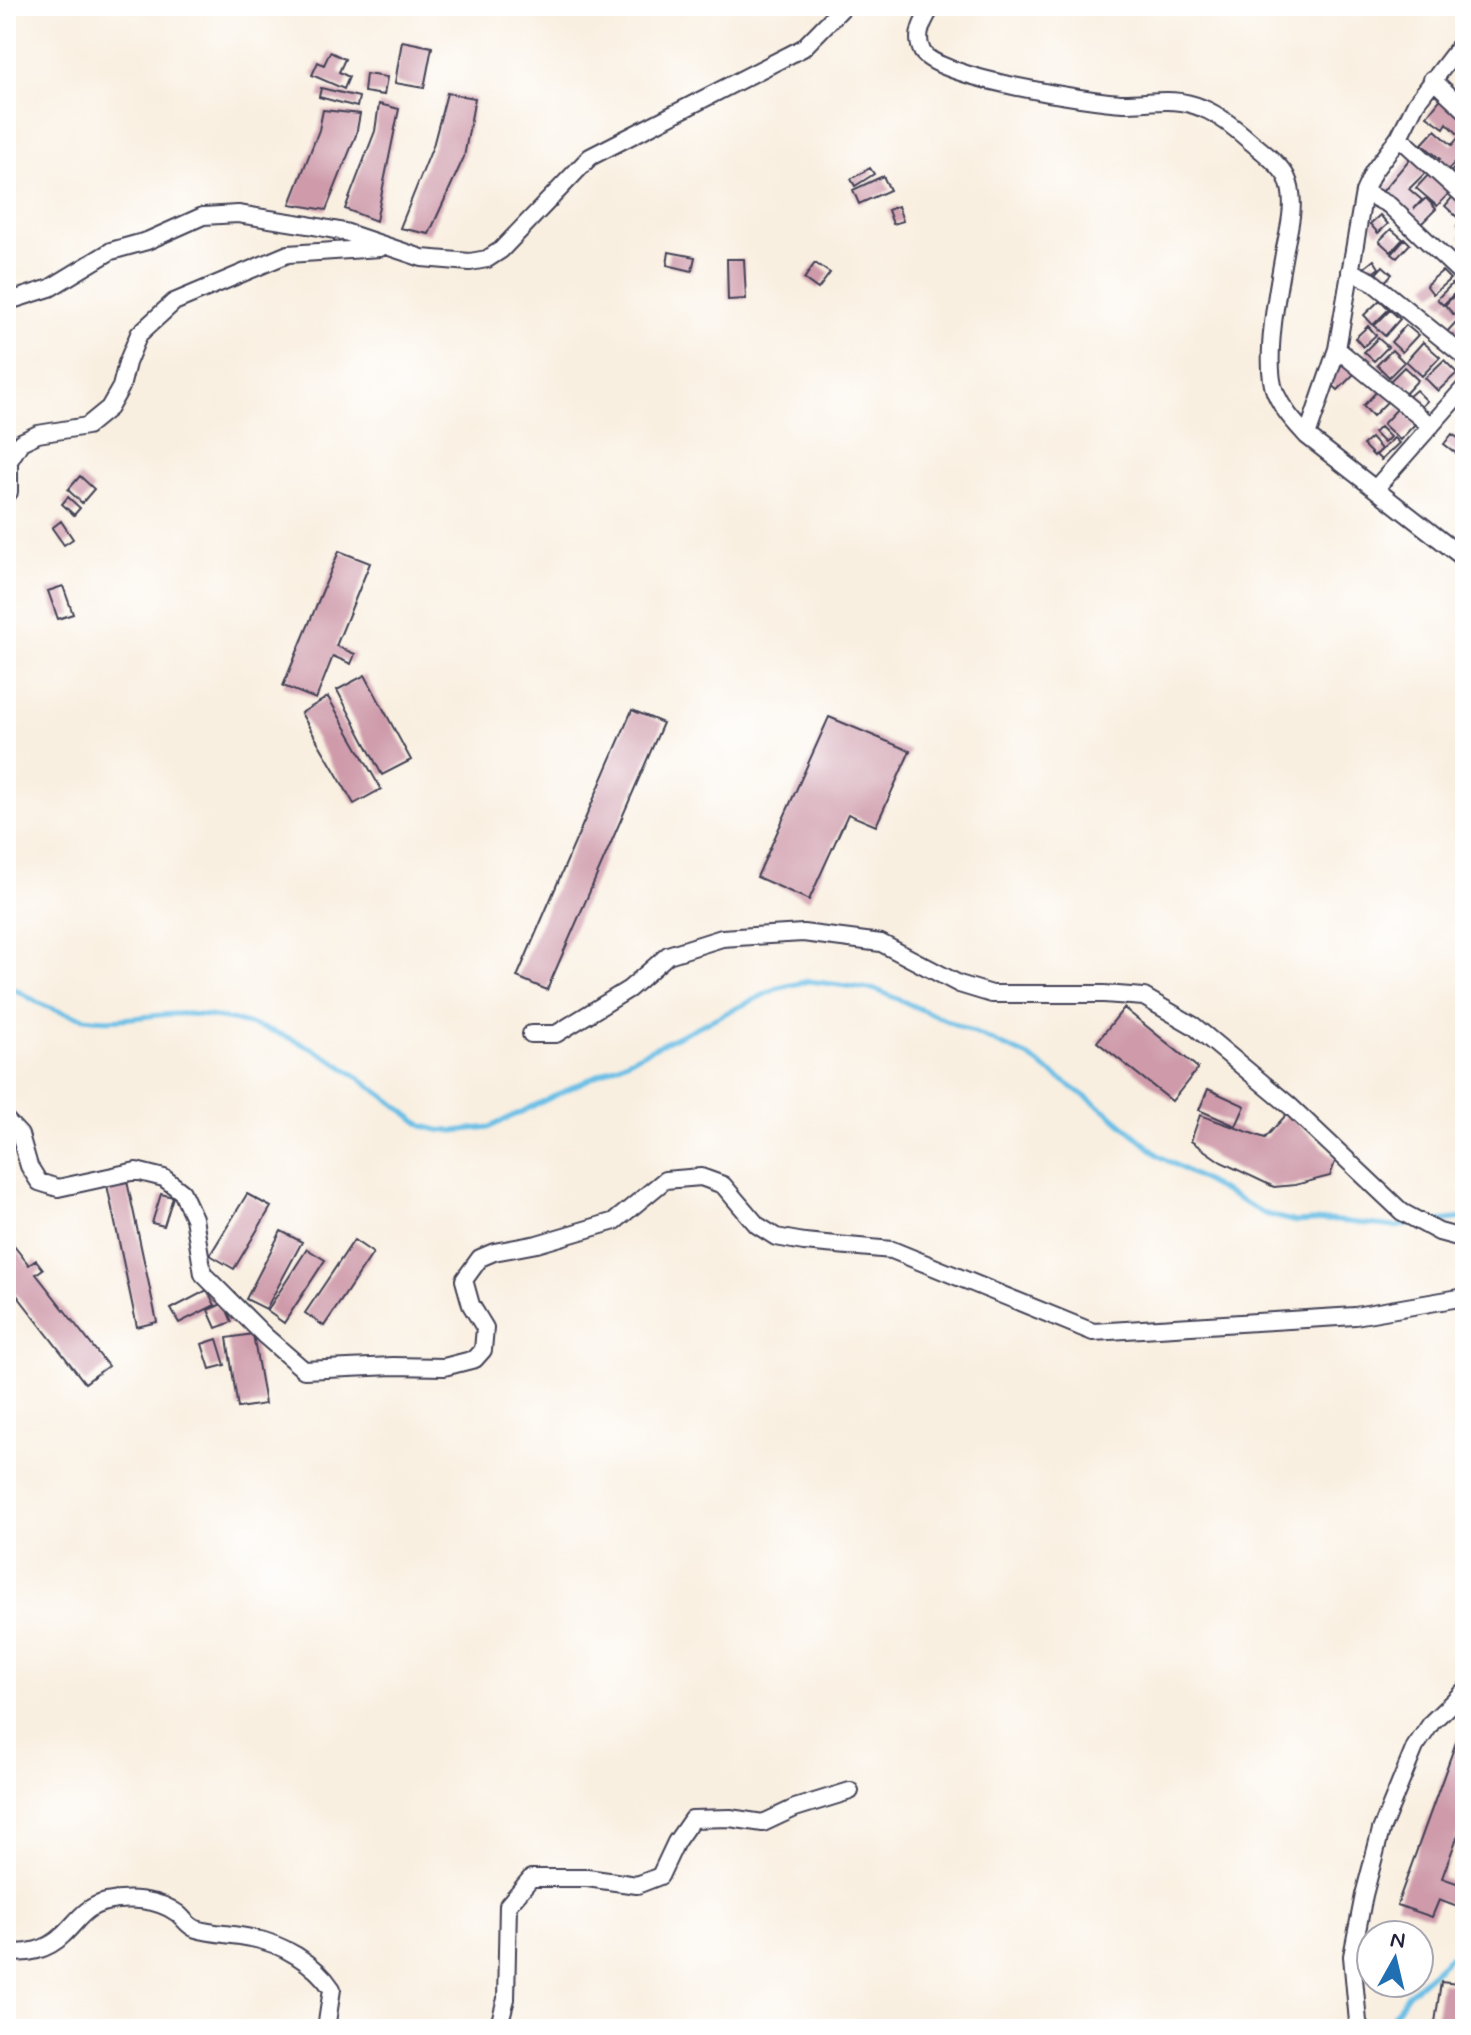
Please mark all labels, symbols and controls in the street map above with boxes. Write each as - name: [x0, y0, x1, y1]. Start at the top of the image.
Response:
- north arrow: [1355, 1919, 1435, 1999]
- text: N: [1388, 1926, 1407, 1956]

